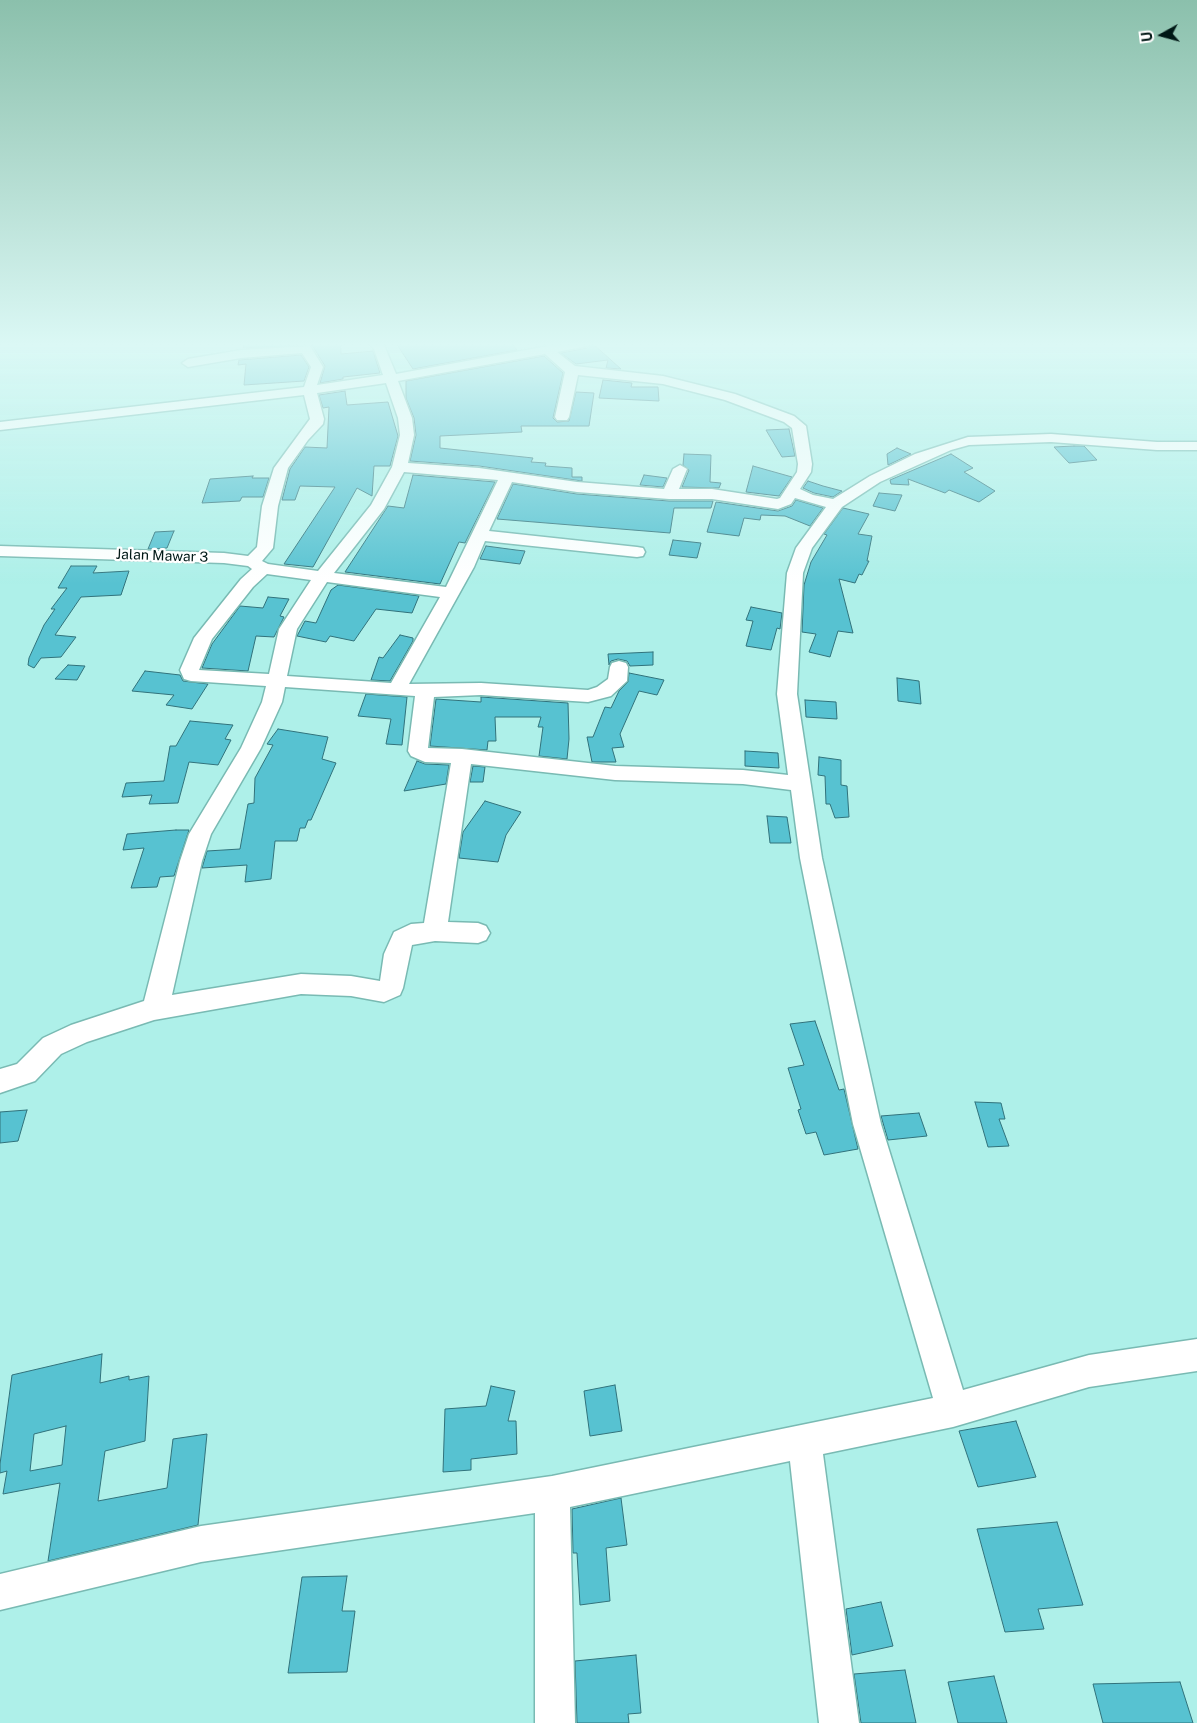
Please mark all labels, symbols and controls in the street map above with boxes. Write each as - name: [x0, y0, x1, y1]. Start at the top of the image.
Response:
- north arrow: [1137, 10, 1187, 60]
- text: U: [1139, 31, 1156, 43]
- street label: Jalan Mawar 3: [115, 546, 209, 566]

